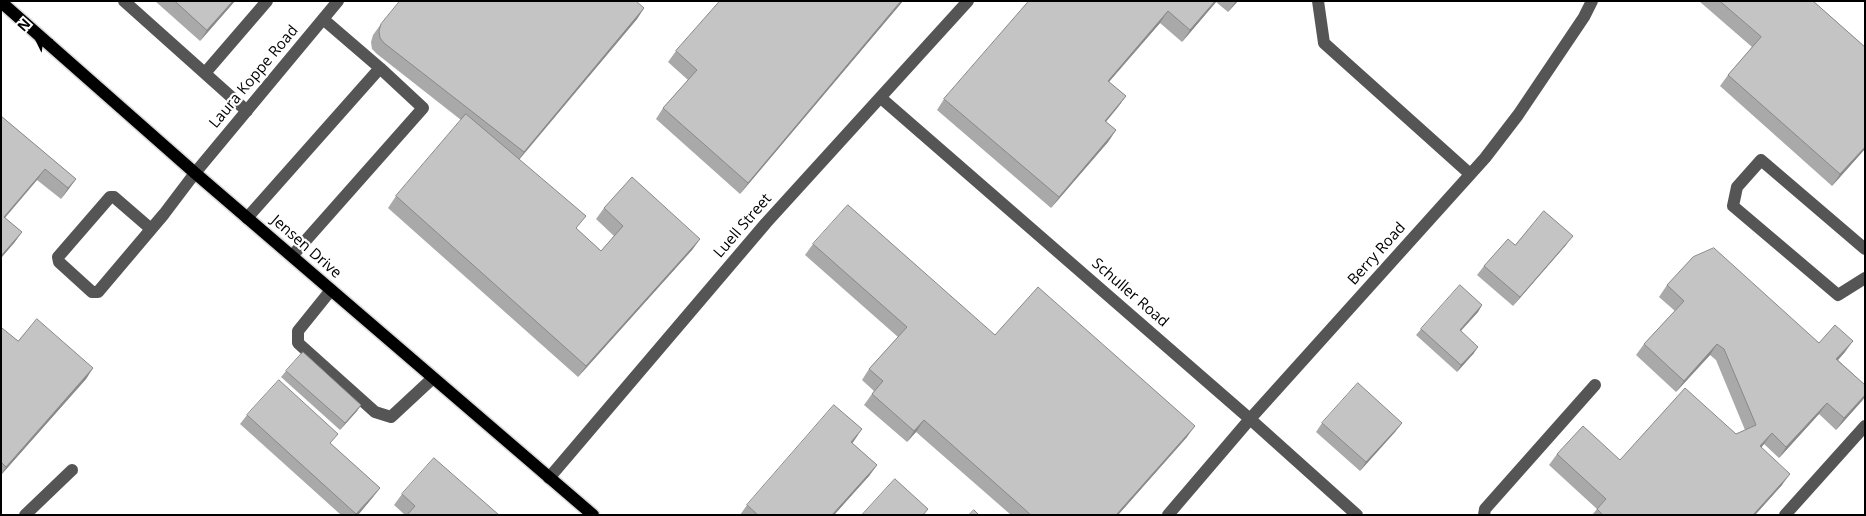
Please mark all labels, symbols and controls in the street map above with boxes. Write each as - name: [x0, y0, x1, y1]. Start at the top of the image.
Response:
- north arrow: [10, 10, 60, 60]
- text: N: [13, 14, 34, 35]
- street label: Laura Koppe Road: [206, 22, 302, 132]
- street label: Luell Street: [710, 190, 776, 262]
- street label: Jensen Drive: [267, 212, 345, 282]
- street label: Berry Road: [1344, 219, 1410, 289]
- street label: Schuller Road: [1088, 255, 1172, 331]

